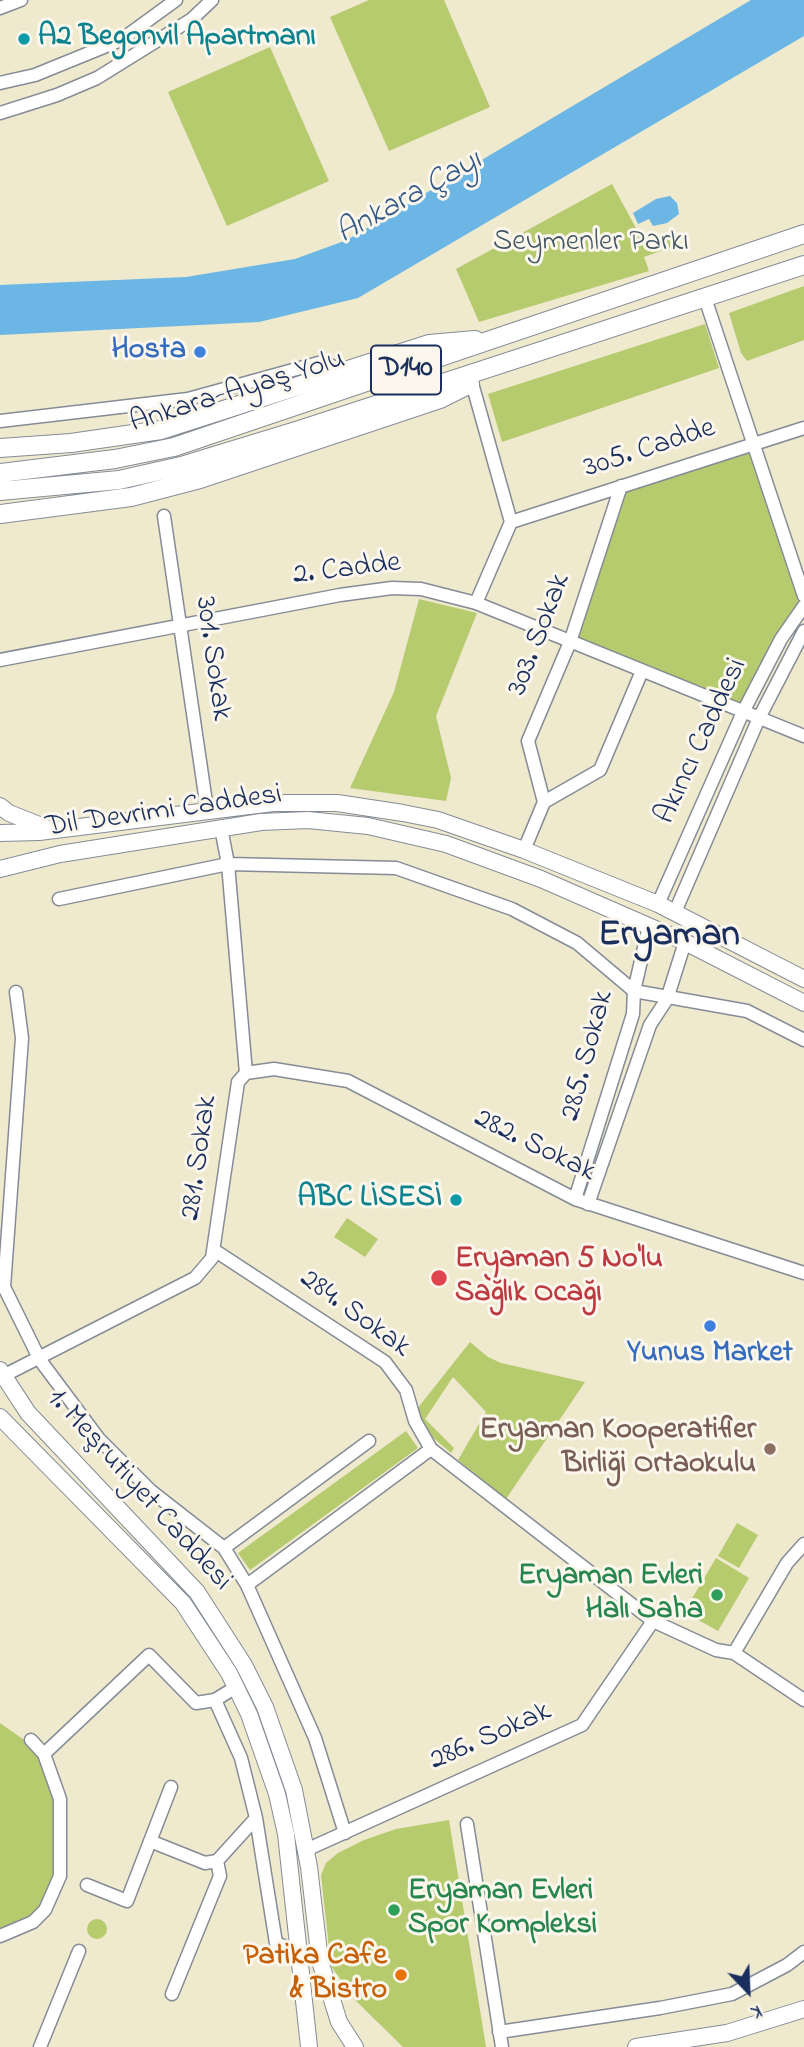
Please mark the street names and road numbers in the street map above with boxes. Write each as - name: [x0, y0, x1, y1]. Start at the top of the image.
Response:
- street label: Ankara-Ayaş Yolu: [126, 343, 350, 443]
- road number: D140: [371, 346, 441, 394]
- street label: 305. Cadde: [580, 412, 720, 488]
- street label: 2. Cadde: [291, 547, 403, 595]
- street label: 303. Sokak: [501, 569, 581, 701]
- street label: 301. Sokak: [184, 595, 238, 723]
- street label: Akıncı Caddesi: [649, 653, 757, 831]
- street label: Dil Devrimi Caddesi: [43, 779, 285, 847]
- street label: 285. Sokak: [554, 987, 624, 1125]
- street label: 281. Sokak: [174, 1093, 228, 1223]
- street label: 282. Sokak: [467, 1102, 601, 1192]
- street label: 284. Sokak: [291, 1263, 417, 1367]
- street label: 1. Meşrutiyet Caddesi: [38, 1382, 238, 1600]
- street label: 286. Sokak: [425, 1695, 557, 1781]

